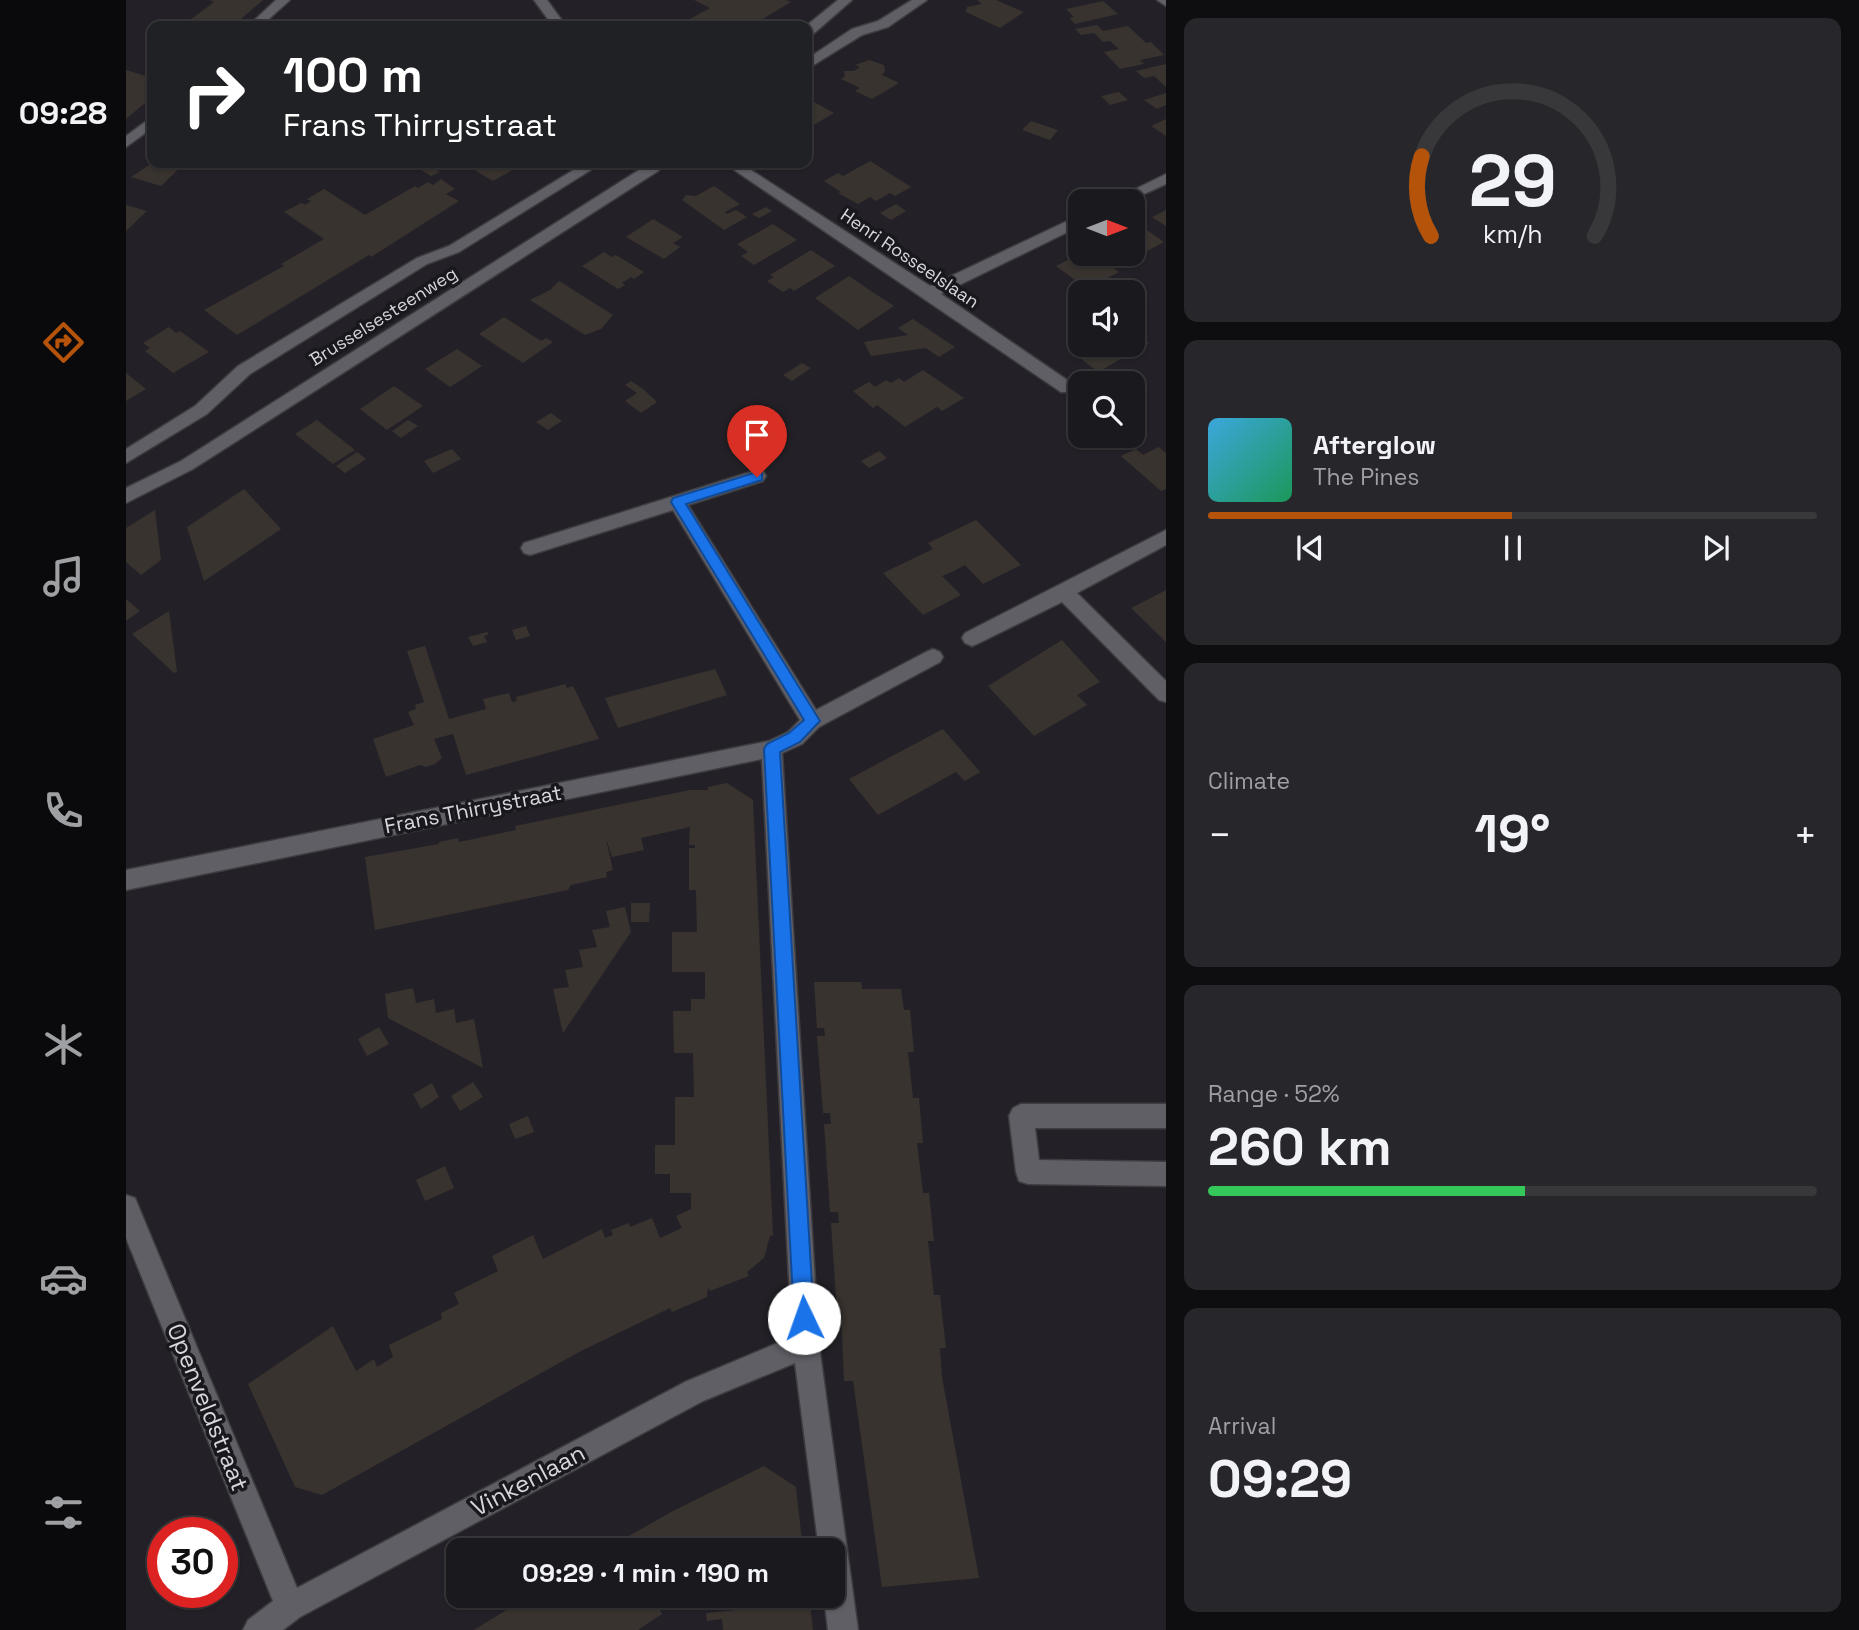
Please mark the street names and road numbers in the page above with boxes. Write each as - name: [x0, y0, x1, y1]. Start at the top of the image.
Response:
- street label: Henri Rosseelslaan: [836, 203, 984, 313]
- street label: Brusselsesteenweg: [305, 261, 461, 371]
- street label: Frans Thirrystraat: [382, 779, 564, 839]
- street label: Openveldstraat: [160, 1319, 256, 1495]
- street label: Vinkenlaan: [466, 1437, 590, 1523]

